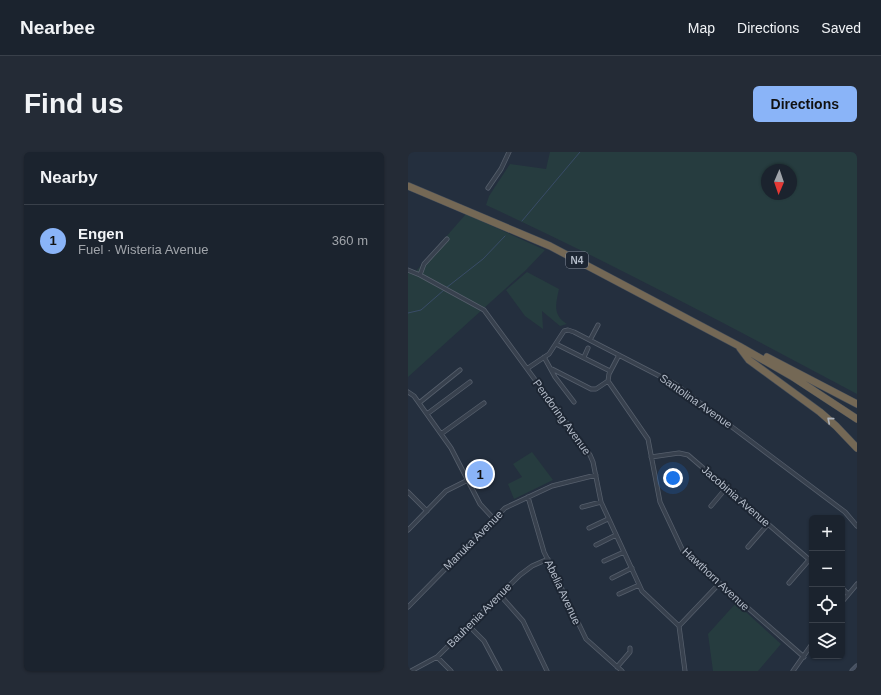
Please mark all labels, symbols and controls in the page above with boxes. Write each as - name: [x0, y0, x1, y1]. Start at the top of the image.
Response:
- text: Nearbee: [20, 17, 95, 38]
- text: Map: [688, 20, 715, 36]
- text: Directions: [737, 20, 799, 36]
- text: Saved: [821, 20, 861, 36]
- button: Directions: [753, 86, 857, 122]
- text: Find us: [24, 88, 124, 119]
- north arrow: [761, 164, 797, 200]
- text: Nearby: [40, 168, 98, 187]
- text: Engen: [78, 225, 124, 242]
- text: 1: [49, 233, 57, 248]
- text: 360 m: [332, 233, 368, 248]
- text: Fuel · Wisteria Avenue: [78, 242, 209, 257]
- road number: N4: [566, 252, 588, 268]
- street label: Santolina Avenue: [658, 372, 734, 430]
- street label: Pendoring Avenue: [531, 377, 593, 457]
- one-way arrow: [827, 418, 835, 425]
- pin: 1: [467, 459, 493, 489]
- street label: Jacobinia Avenue: [700, 463, 772, 529]
- your location: [663, 468, 683, 488]
- street label: Manuka Avenue: [441, 508, 505, 572]
- map controls: [809, 515, 845, 659]
- button: +: [809, 515, 845, 551]
- street label: Hawthorn Avenue: [680, 545, 752, 613]
- button: −: [809, 551, 845, 587]
- street label: Abelia Avenue: [543, 558, 583, 626]
- street label: Bauhenia Avenue: [444, 580, 514, 650]
- button: locate: [809, 587, 845, 623]
- button: layers: [809, 623, 845, 659]

